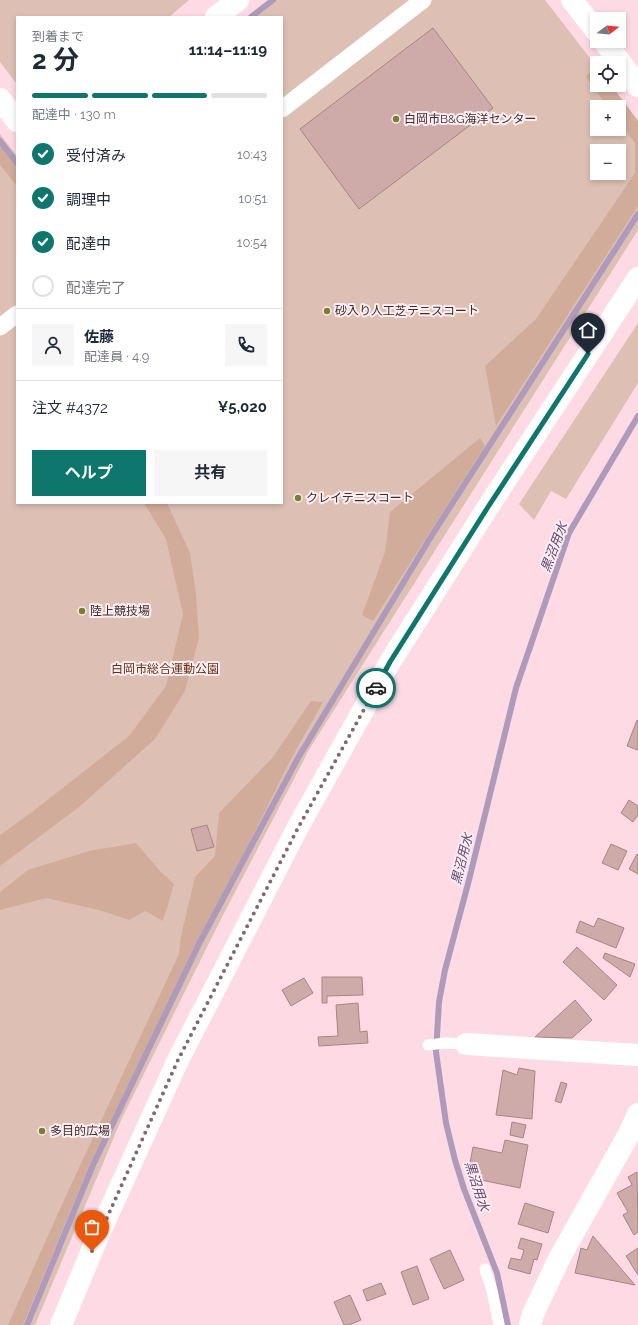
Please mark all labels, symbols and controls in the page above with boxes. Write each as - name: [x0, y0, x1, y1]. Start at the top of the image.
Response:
- north arrow: [590, 12, 626, 48]
- map controls: [590, 12, 626, 180]
- text: 到着まで: [32, 29, 84, 44]
- text: 11:14–11:19: [189, 41, 267, 59]
- text: 2 分: [32, 45, 79, 75]
- button: locate: [590, 56, 626, 92]
- button: +: [590, 100, 626, 136]
- text: 配達中 · 130 m: [32, 107, 116, 122]
- place label: 白岡市B&G海洋センター: [404, 112, 537, 126]
- marker: 白岡市B&G海洋センター: [391, 114, 401, 124]
- icon: check: [32, 143, 54, 165]
- button: −: [590, 144, 626, 180]
- text: 受付済み: [66, 147, 126, 165]
- text: 10:43: [237, 147, 267, 162]
- icon: check: [32, 187, 54, 209]
- text: 調理中: [66, 191, 111, 209]
- text: 10:51: [238, 191, 267, 206]
- icon: check: [32, 231, 54, 253]
- text: 配達中: [66, 235, 111, 253]
- text: 10:54: [237, 235, 267, 250]
- text: 配達完了: [66, 279, 126, 297]
- place label: 砂入り人工芝テニスコート: [335, 304, 479, 318]
- marker: 砂入り人工芝テニスコート: [322, 306, 332, 316]
- pin: [571, 313, 605, 354]
- icon: home: [577, 319, 599, 341]
- button: person: [32, 324, 74, 366]
- button: phone: [225, 324, 267, 366]
- text: 佐藤: [84, 328, 114, 346]
- text: 配達員 · 4.9: [84, 349, 149, 364]
- text: ¥5,020: [218, 398, 267, 416]
- text: 注文 #4372: [32, 399, 108, 417]
- button: ヘルプ: [32, 450, 146, 496]
- button: 共有: [154, 450, 267, 496]
- place label: クレイテニスコート: [306, 491, 414, 505]
- marker: クレイテニスコート: [293, 493, 303, 503]
- water label: 黒沼用水: [538, 518, 571, 574]
- place label: 陸上競技場: [90, 604, 150, 618]
- marker: 陸上競技場: [77, 606, 87, 616]
- park label: 白岡市総合運動公園: [111, 662, 219, 676]
- courier: [356, 668, 396, 708]
- icon: car: [365, 677, 387, 699]
- water label: 黒沼用水: [448, 830, 476, 886]
- place label: 多目的広場: [50, 1124, 110, 1138]
- marker: 多目的広場: [37, 1126, 47, 1136]
- water label: 黒沼用水: [462, 1159, 493, 1215]
- pin: [75, 1210, 109, 1251]
- icon: bag: [81, 1216, 103, 1238]

